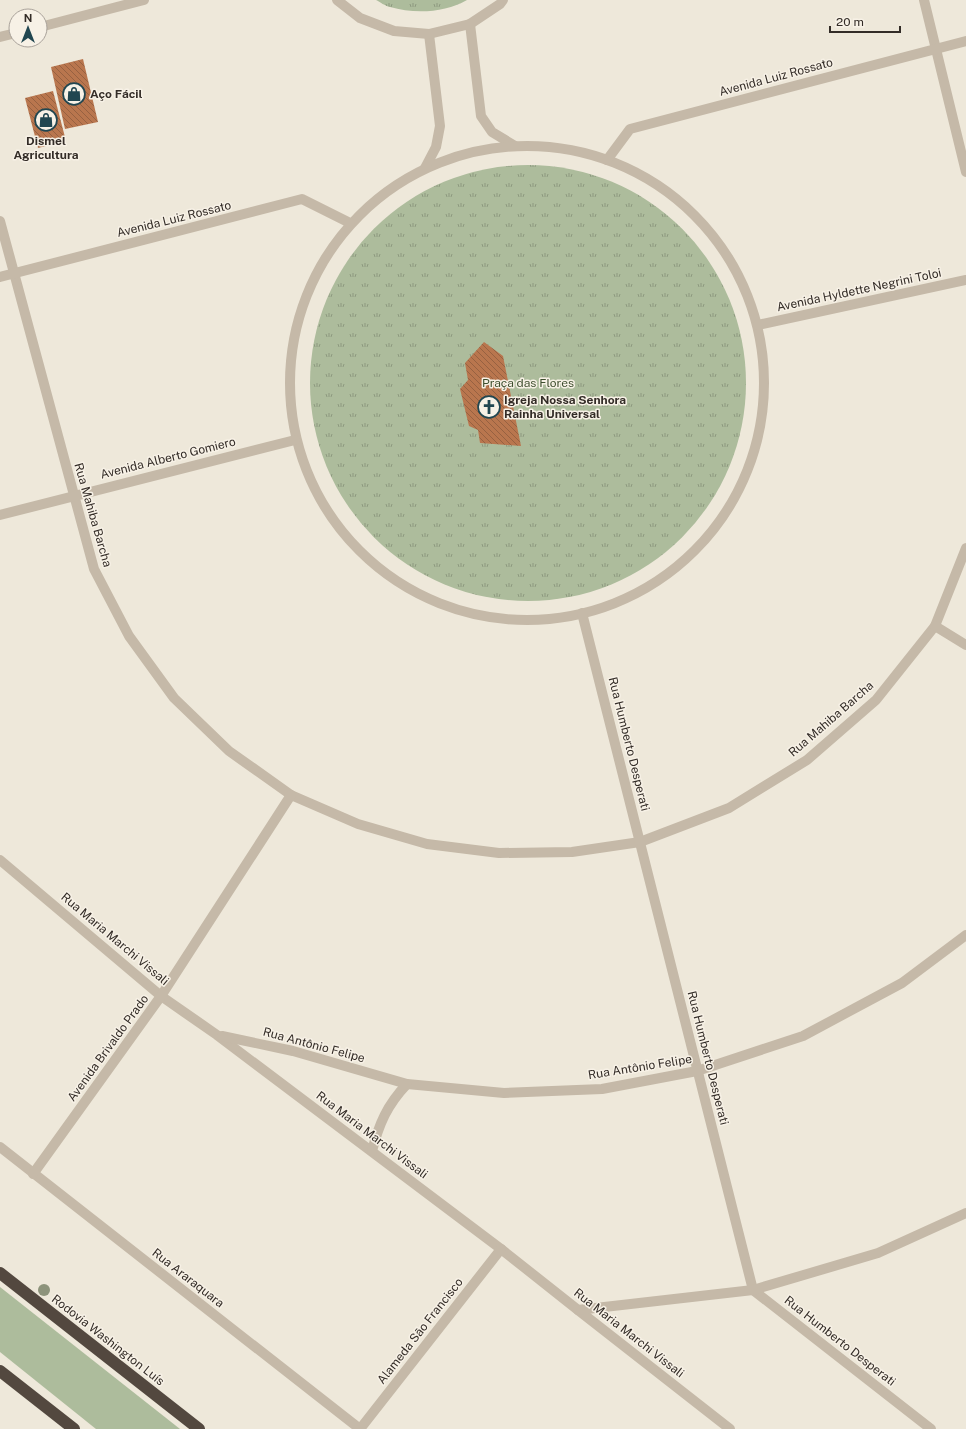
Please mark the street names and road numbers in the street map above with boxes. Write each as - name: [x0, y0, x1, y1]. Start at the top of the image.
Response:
- street label: Avenida Luiz Rossato: [718, 55, 835, 99]
- street label: Avenida Luiz Rossato: [115, 198, 233, 240]
- street label: Avenida Hyldette Negrini Toloi: [775, 266, 943, 314]
- street label: Avenida Alberto Gomiero: [99, 434, 237, 482]
- street label: Rua Mahiba Barcha: [71, 461, 115, 569]
- street label: Rua Humberto Desperati: [606, 676, 652, 812]
- street label: Rua Mahiba Barcha: [786, 678, 876, 760]
- street label: Rua Maria Marchi Vissali: [58, 890, 172, 988]
- street label: Rua Humberto Desperati: [685, 990, 731, 1126]
- street label: Avenida Brivaldo Prado: [65, 992, 151, 1104]
- street label: Rua Antônio Felipe: [262, 1025, 367, 1065]
- street label: Rua Antônio Felipe: [587, 1052, 693, 1082]
- street label: Rua Maria Marchi Vissali: [313, 1088, 431, 1182]
- street label: Rua Araraquara: [149, 1246, 227, 1310]
- street label: Alameda São Francisco: [374, 1275, 466, 1387]
- street label: Rua Maria Marchi Vissali: [571, 1286, 687, 1380]
- street label: Rodovia Washington Luís: [49, 1292, 167, 1388]
- street label: Rua Humberto Desperati: [782, 1293, 898, 1389]

